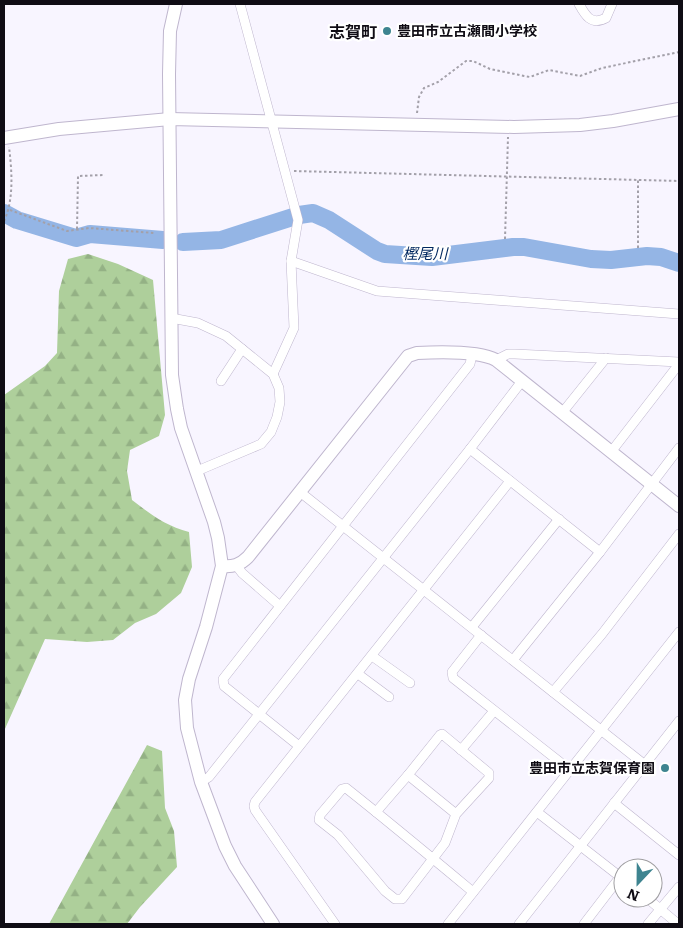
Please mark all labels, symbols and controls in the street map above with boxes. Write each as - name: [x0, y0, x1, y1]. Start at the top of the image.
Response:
- district label: 志賀町: [329, 19, 377, 43]
- place label: 豊田市立古瀬間小学校: [397, 20, 537, 40]
- marker: 豊田市立古瀬間小学校: [381, 25, 393, 37]
- water label: 樫尾川: [402, 241, 449, 264]
- place label: 豊田市立志賀保育園: [529, 757, 655, 777]
- marker: 豊田市立志賀保育園: [659, 762, 671, 774]
- north arrow: [613, 858, 663, 908]
- text: N: [623, 884, 642, 907]

